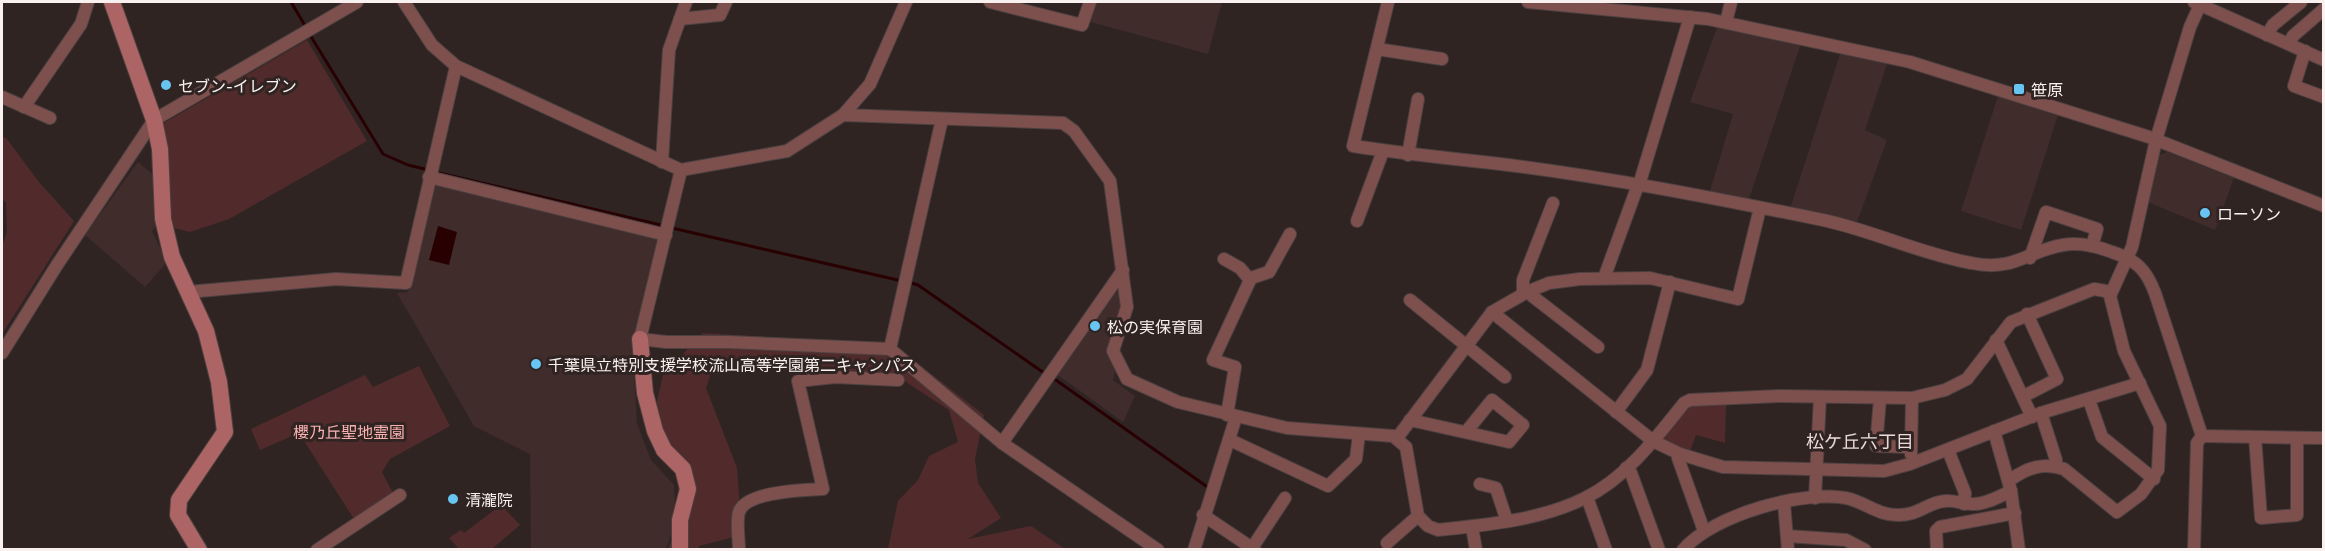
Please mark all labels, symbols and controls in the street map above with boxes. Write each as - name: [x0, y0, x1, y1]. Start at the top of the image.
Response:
- place label: セブン-イレブン: [178, 76, 297, 95]
- marker: セブン-イレブン: [159, 78, 173, 92]
- place label: 笹原: [2031, 80, 2063, 99]
- marker: 笹原: [2012, 82, 2026, 96]
- place label: ローソン: [2217, 204, 2281, 223]
- marker: ローソン: [2198, 206, 2212, 220]
- place label: 松の実保育園: [1107, 317, 1203, 336]
- marker: 松の実保育園: [1088, 319, 1102, 333]
- place label: 千葉県立特別支援学校流山高等学園第二キャンパス: [548, 355, 916, 374]
- marker: 千葉県立特別支援学校流山高等学園第二キャンパス: [529, 357, 543, 371]
- park label: 櫻乃丘聖地霊園: [293, 422, 405, 441]
- district label: 松ケ丘六丁目: [1806, 430, 1914, 452]
- place label: 清瀧院: [465, 490, 513, 509]
- marker: 清瀧院: [446, 492, 460, 506]

